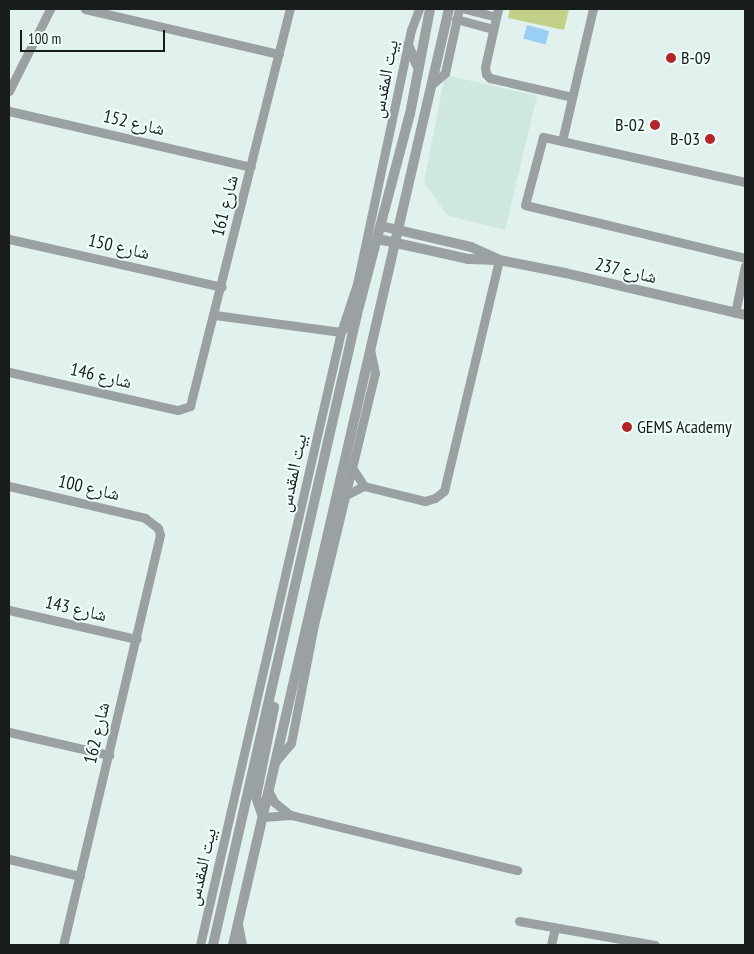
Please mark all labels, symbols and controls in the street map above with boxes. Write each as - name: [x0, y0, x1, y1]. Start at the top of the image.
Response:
- scale bar: [22, 20, 168, 52]
- text: 100 m: [28, 29, 61, 48]
- street label: بيت المقدس: [367, 38, 403, 120]
- place label: B-09: [681, 47, 711, 69]
- marker: B-09: [665, 52, 677, 64]
- street label: شارع 152: [101, 105, 167, 141]
- place label: B-02: [615, 114, 645, 136]
- marker: B-02: [649, 119, 661, 131]
- place label: B-03: [670, 128, 700, 150]
- marker: B-03: [704, 133, 716, 145]
- street label: شارع 161: [207, 173, 243, 239]
- street label: شارع 150: [86, 229, 152, 265]
- street label: شارع 237: [593, 253, 659, 289]
- street label: شارع 146: [68, 358, 134, 394]
- place label: GEMS Academy: [637, 416, 732, 438]
- marker: GEMS Academy: [621, 421, 633, 433]
- street label: بيت المقدس: [274, 432, 312, 514]
- street label: شارع 100: [56, 470, 122, 506]
- street label: شارع 143: [43, 591, 109, 627]
- street label: شارع 162: [79, 700, 115, 766]
- street label: بيت المقدس: [183, 826, 221, 908]

